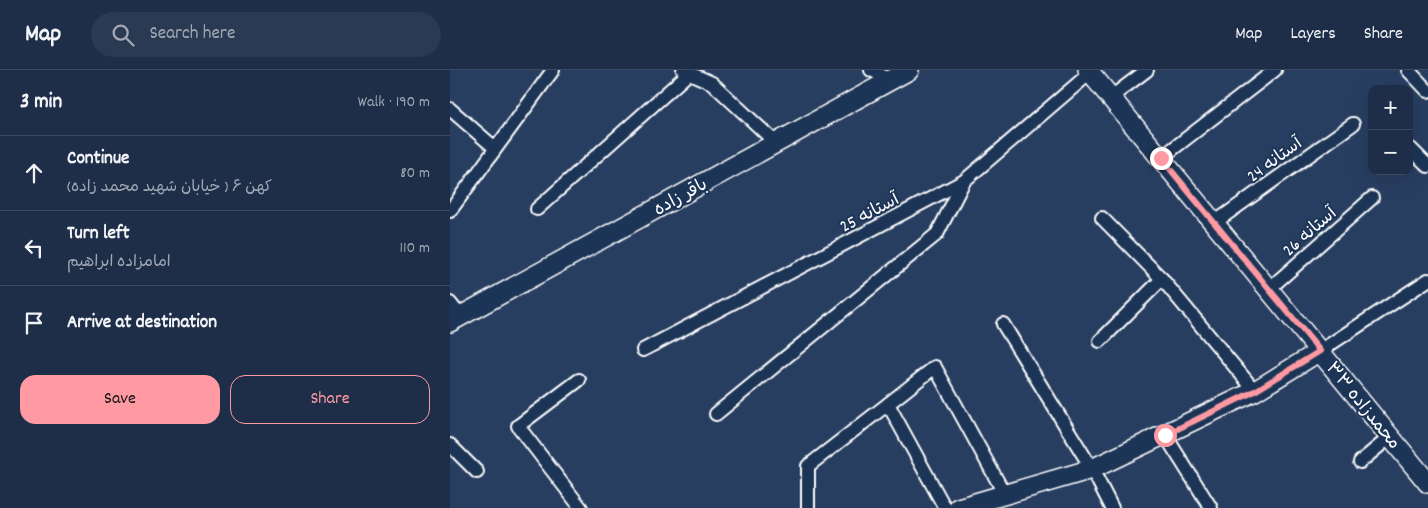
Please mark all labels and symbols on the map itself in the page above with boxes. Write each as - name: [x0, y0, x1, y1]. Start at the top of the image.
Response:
- street label: آستانه 24: [1242, 131, 1310, 190]
- route end: [1150, 147, 1173, 170]
- street label: باقر زاده: [650, 173, 713, 223]
- street label: آستانه 25: [836, 187, 906, 240]
- street label: آستانه 26: [1278, 201, 1344, 264]
- street label: محمدزاده ۳۳: [1319, 357, 1405, 456]
- route start: [1154, 424, 1177, 447]

